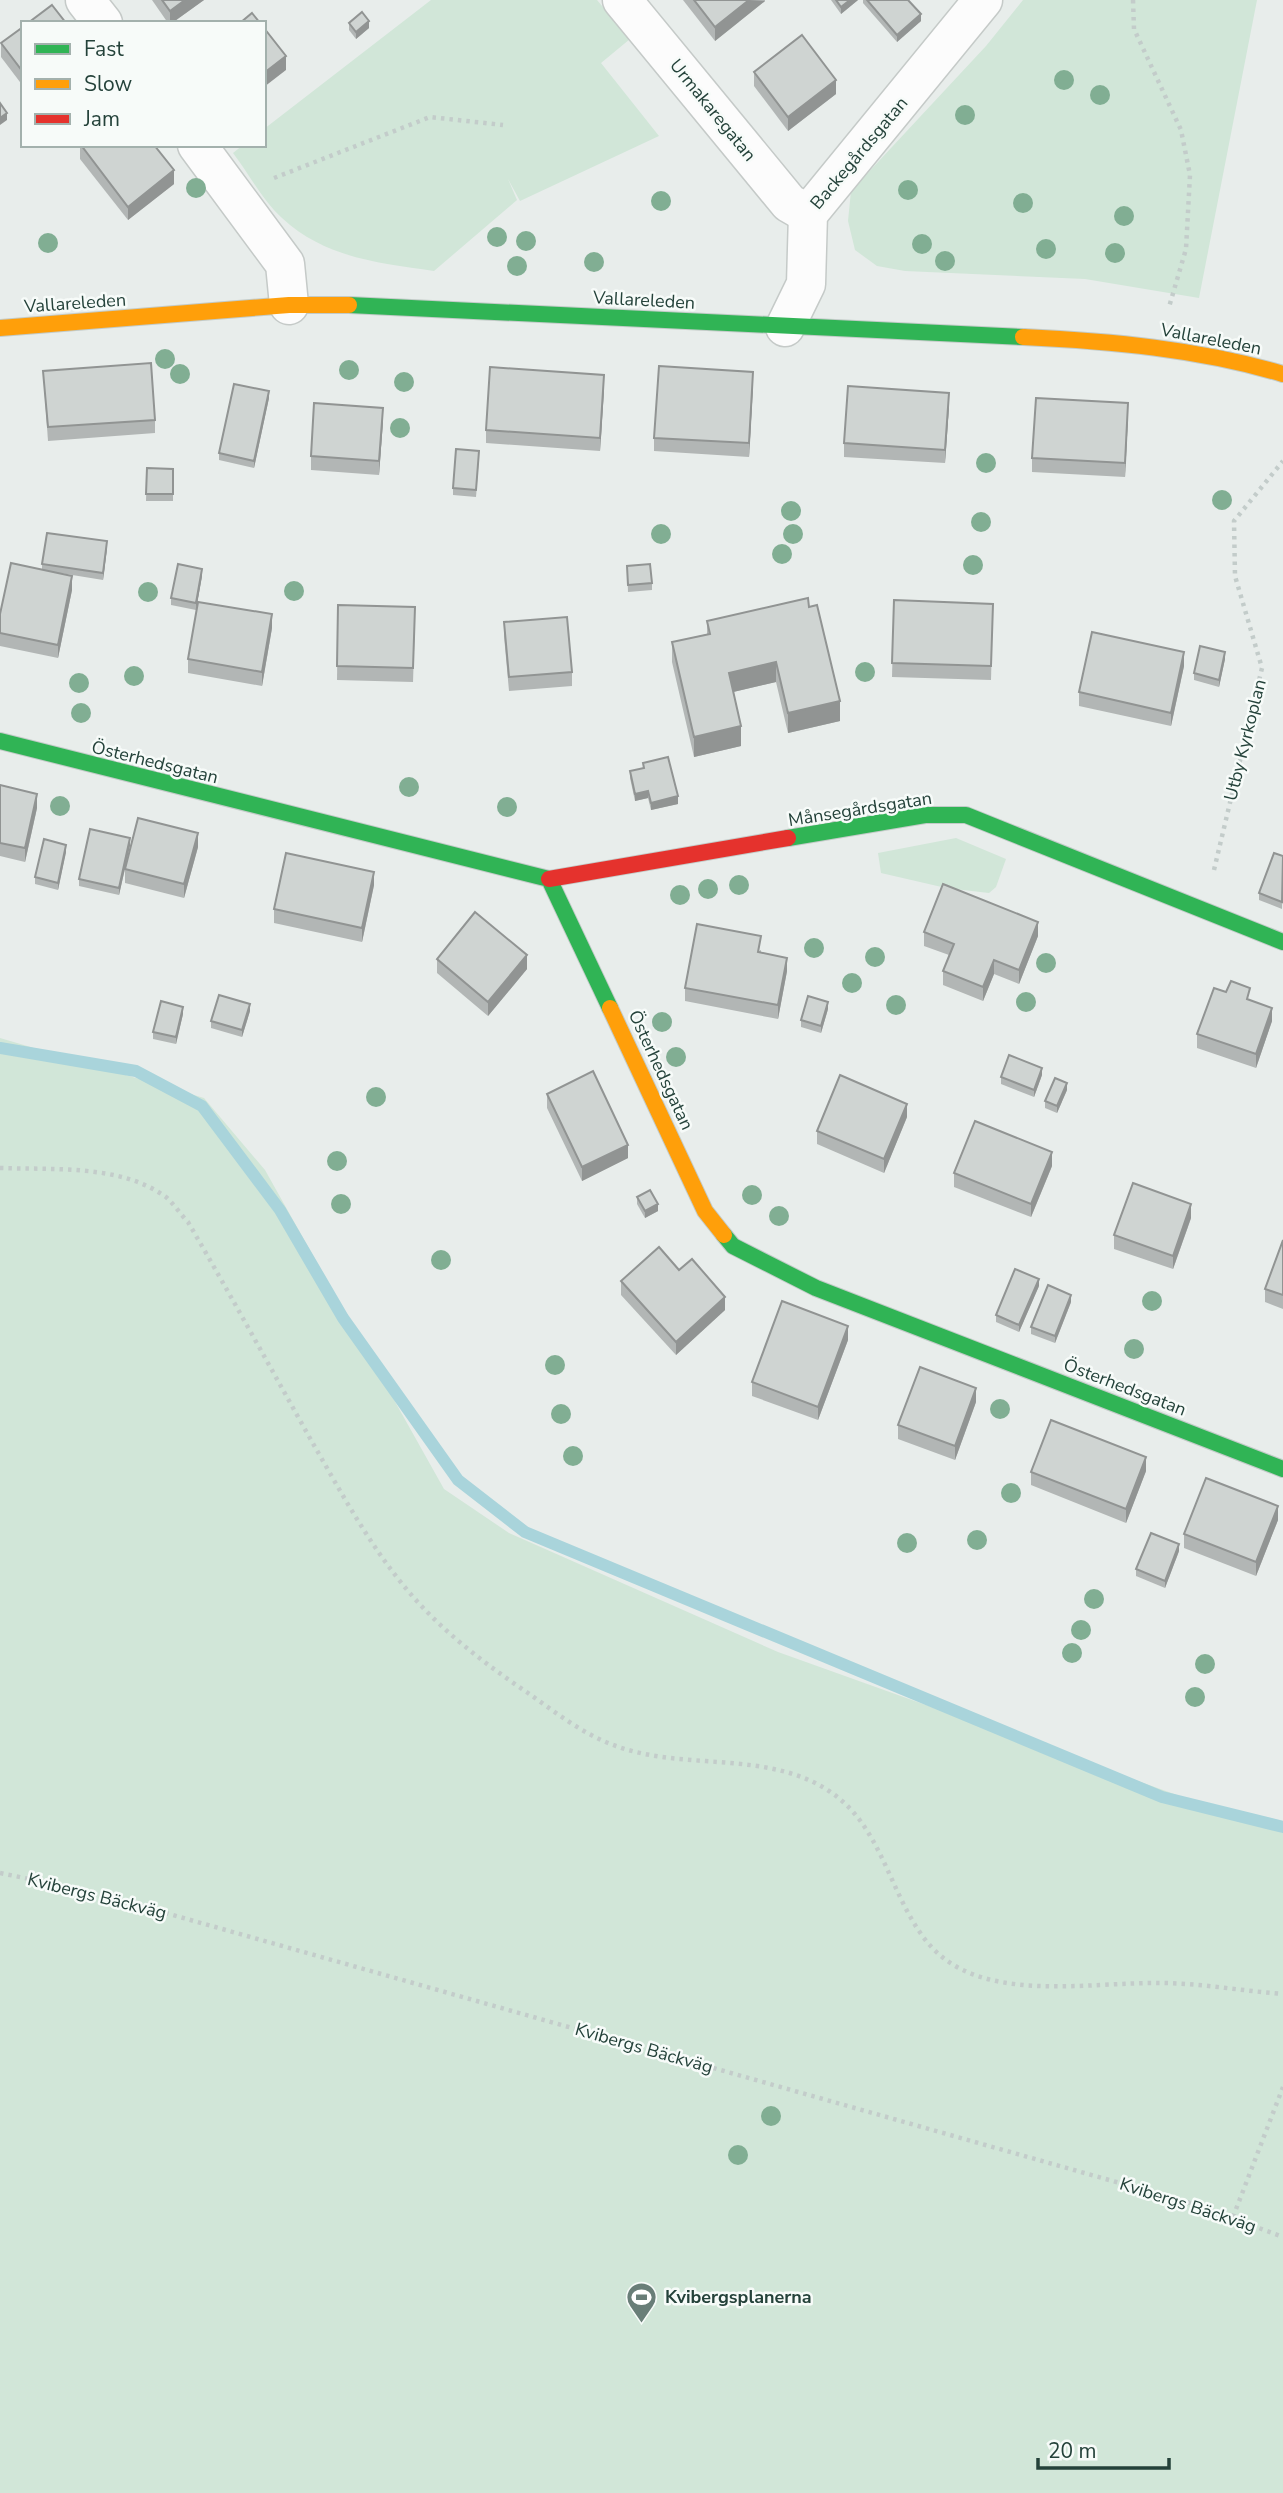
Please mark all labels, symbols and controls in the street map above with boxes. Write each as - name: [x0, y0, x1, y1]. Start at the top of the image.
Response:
- legend: [21, 21, 266, 147]
- text: Fast: [84, 35, 124, 63]
- street label: Urmakaregatan: [664, 54, 762, 166]
- text: Slow: [84, 70, 133, 98]
- street label: Backegårdsgatan: [805, 92, 913, 214]
- text: Jam: [83, 105, 120, 133]
- street label: Vallareleden: [591, 285, 696, 315]
- street label: Vallareleden: [22, 287, 127, 319]
- street label: Vallareleden: [1158, 317, 1263, 361]
- street label: Utby Kyrkoplan: [1218, 677, 1272, 803]
- street label: Österhedsgatan: [89, 735, 221, 789]
- street label: Månsegårdsgatan: [786, 786, 934, 832]
- street label: Österhedsgatan: [623, 1006, 699, 1134]
- street label: Österhedsgatan: [1060, 1353, 1190, 1421]
- street label: Kvibergs Bäckväg: [25, 1867, 169, 1925]
- street label: Kvibergs Bäckväg: [572, 2017, 716, 2079]
- street label: Kvibergs Bäckväg: [1117, 2172, 1259, 2238]
- sports icon: Kvibergsplanerna: [625, 2280, 659, 2324]
- place label: Kvibergsplanerna: [665, 2285, 812, 2309]
- scale bar: [1038, 2426, 1169, 2470]
- text: 20 m: [1048, 2437, 1097, 2465]

